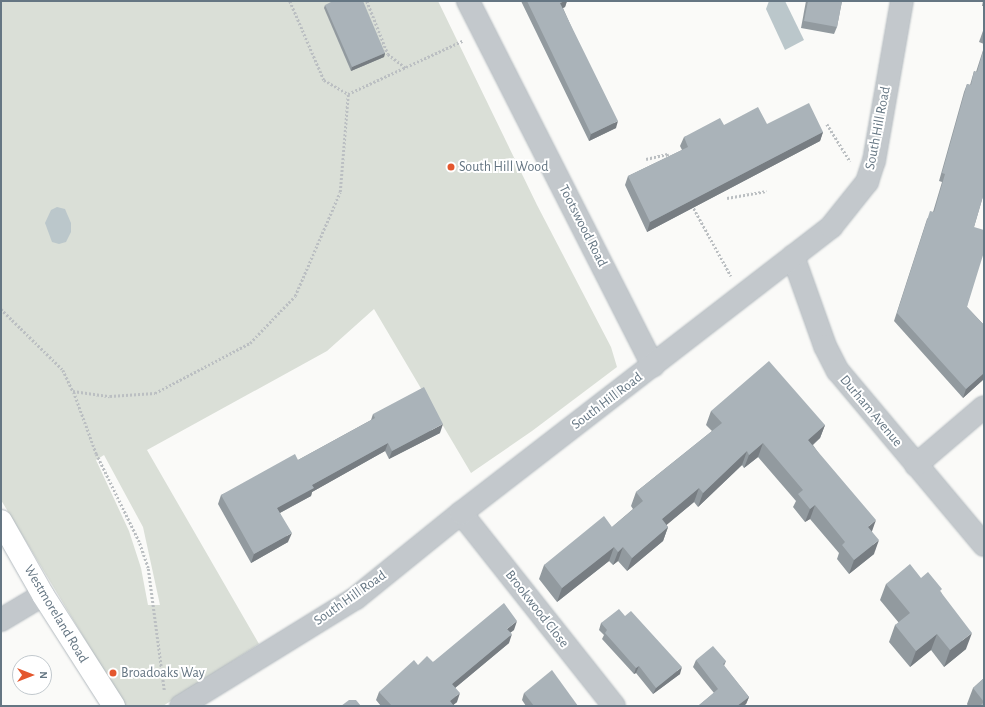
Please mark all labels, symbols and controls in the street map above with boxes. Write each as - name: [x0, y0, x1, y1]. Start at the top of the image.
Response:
- street label: South Hill Road: [862, 85, 894, 171]
- place label: South Hill Wood: [459, 159, 548, 175]
- marker: South Hill Wood: [446, 162, 456, 172]
- street label: Tootswood Road: [555, 182, 611, 270]
- street label: South Hill Road: [568, 369, 646, 433]
- street label: Durham Avenue: [836, 372, 906, 450]
- street label: Westmoreland Road: [20, 562, 92, 666]
- street label: South Hill Road: [311, 567, 389, 629]
- street label: Brookwood Close: [502, 567, 572, 651]
- north arrow: [12, 655, 52, 695]
- place label: Broadoaks Way: [121, 665, 205, 681]
- marker: Broadoaks Way: [108, 668, 118, 678]
- text: N: [38, 671, 49, 679]

